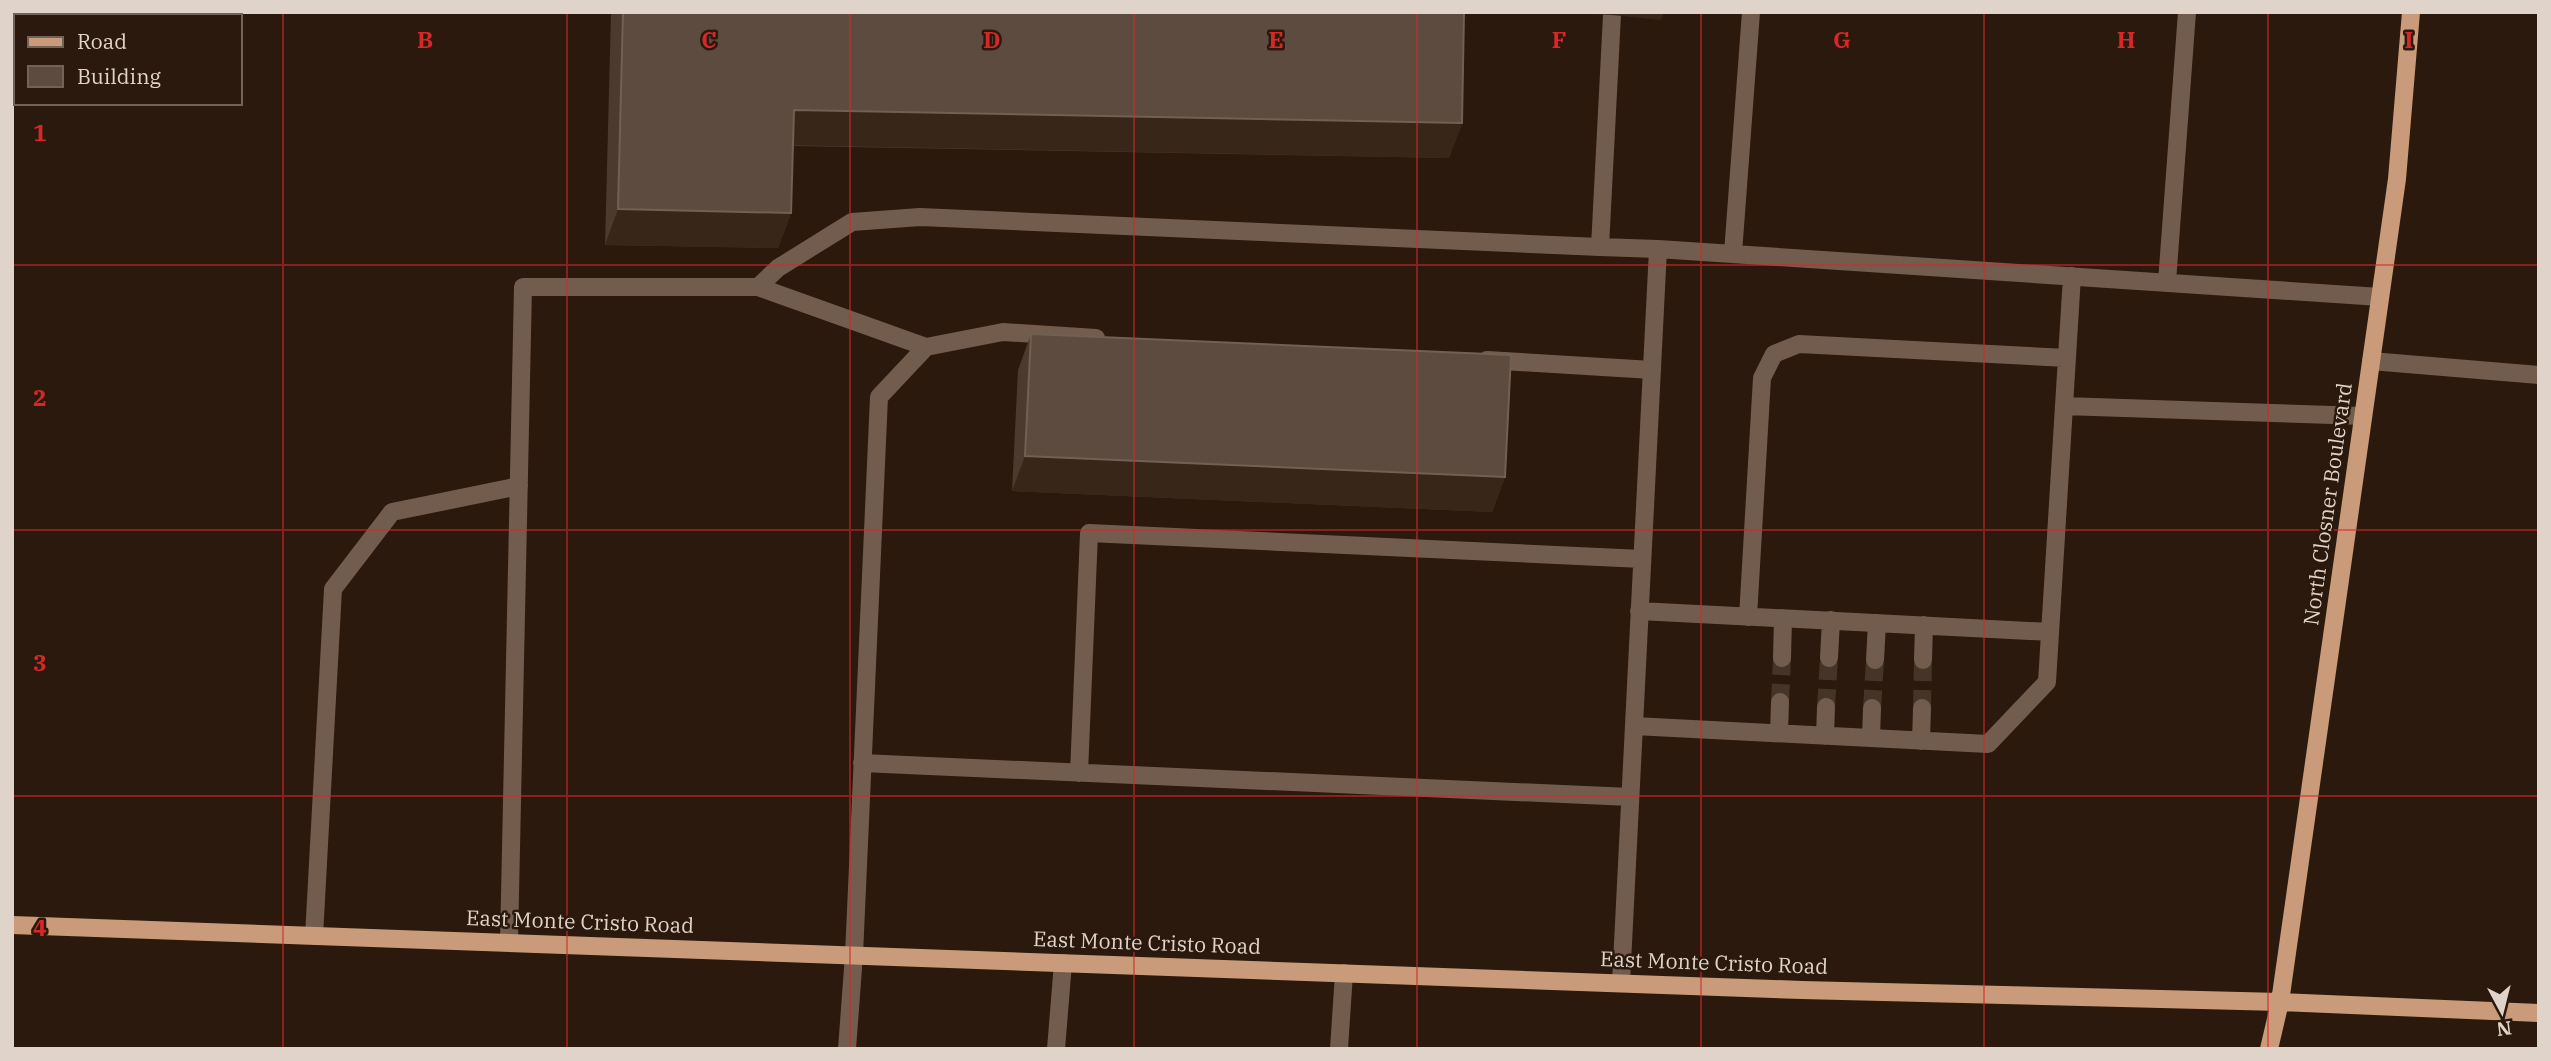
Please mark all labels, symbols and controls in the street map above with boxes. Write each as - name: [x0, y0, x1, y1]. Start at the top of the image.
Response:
- legend: [14, 14, 242, 105]
- text: B: [417, 24, 433, 54]
- text: C: [701, 24, 717, 54]
- text: D: [983, 24, 1001, 54]
- text: E: [1268, 24, 1284, 54]
- text: F: [1552, 24, 1566, 54]
- text: G: [1833, 24, 1851, 54]
- text: H: [2117, 24, 2135, 54]
- text: I: [2405, 24, 2413, 54]
- text: Road: [77, 27, 127, 55]
- text: Building: [77, 62, 162, 90]
- text: 1: [33, 117, 47, 147]
- street label: North Closner Boulevard: [2296, 380, 2358, 627]
- text: 2: [33, 382, 47, 412]
- text: 3: [33, 647, 47, 677]
- street label: East Monte Cristo Road: [466, 903, 695, 939]
- text: 4: [33, 912, 47, 942]
- street label: East Monte Cristo Road: [1033, 924, 1262, 960]
- street label: East Monte Cristo Road: [1600, 944, 1829, 980]
- north arrow: [2467, 977, 2537, 1047]
- text: N: [2495, 1016, 2513, 1042]

